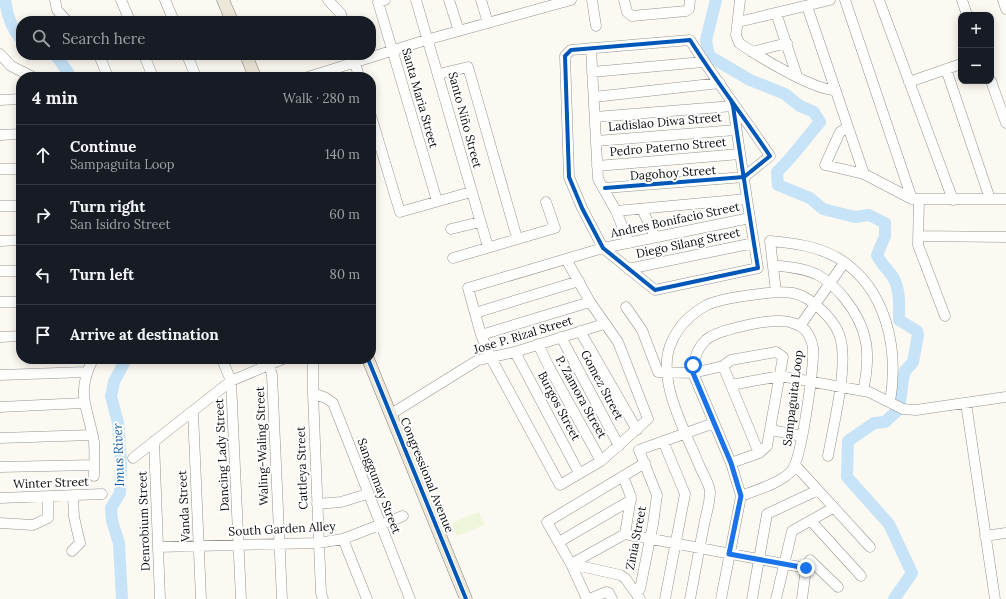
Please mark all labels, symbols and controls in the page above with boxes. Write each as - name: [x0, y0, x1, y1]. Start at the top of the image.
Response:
- map controls: [958, 12, 994, 84]
- button: +: [958, 12, 994, 48]
- search box: [16, 16, 376, 60]
- icon: search: [30, 27, 52, 49]
- text: Search here: [62, 29, 145, 48]
- street label: Santa Maria Street: [399, 46, 442, 150]
- button: −: [958, 48, 994, 84]
- street label: Santo Niño Street: [445, 70, 486, 170]
- text: 4 min: [32, 87, 78, 109]
- text: Walk · 280 m: [283, 90, 360, 107]
- street label: Ladislao Diwa Street: [607, 109, 723, 134]
- street label: Pedro Paterno Street: [609, 134, 727, 159]
- text: Continue: [70, 137, 136, 156]
- icon: ahead: [32, 144, 54, 166]
- text: 140 m: [325, 146, 360, 163]
- text: Sampaguita Loop: [70, 156, 175, 173]
- street label: Dagohoy Street: [629, 162, 717, 183]
- text: Turn right: [70, 197, 146, 216]
- street label: Andres Bonifacio Street: [608, 198, 741, 241]
- icon: right: [32, 204, 54, 226]
- text: 60 m: [329, 206, 360, 223]
- text: San Isidro Street: [70, 216, 171, 233]
- street label: Diego Silang Street: [634, 224, 742, 261]
- icon: left: [32, 264, 54, 286]
- text: Turn left: [70, 265, 134, 284]
- text: 80 m: [330, 266, 360, 283]
- street label: Jose P. Rizal Street: [471, 312, 574, 357]
- icon: arrive: [32, 324, 54, 346]
- text: Arrive at destination: [70, 325, 219, 344]
- street label: Gomez Street: [578, 347, 627, 422]
- street label: Sampaguita Loop: [779, 349, 806, 447]
- street label: P. Zamora Street: [553, 353, 610, 441]
- route start: [684, 356, 702, 374]
- street label: Burgos Street: [535, 369, 584, 443]
- street label: Waling-Waling Street: [252, 386, 271, 506]
- street label: Dancing Lady Street: [211, 398, 232, 512]
- street label: Congressional Avenue: [397, 415, 458, 535]
- water label: Imus River: [109, 423, 128, 487]
- street label: Cattleya Street: [293, 426, 310, 510]
- street label: Sanggumay Street: [354, 436, 405, 536]
- street label: Denrobium Street: [134, 470, 153, 571]
- street label: Vanda Street: [174, 470, 193, 543]
- street label: Winter Street: [13, 474, 89, 491]
- street label: Zinia Street: [622, 504, 649, 571]
- street label: South Garden Alley: [228, 518, 337, 539]
- route end: [797, 559, 815, 577]

